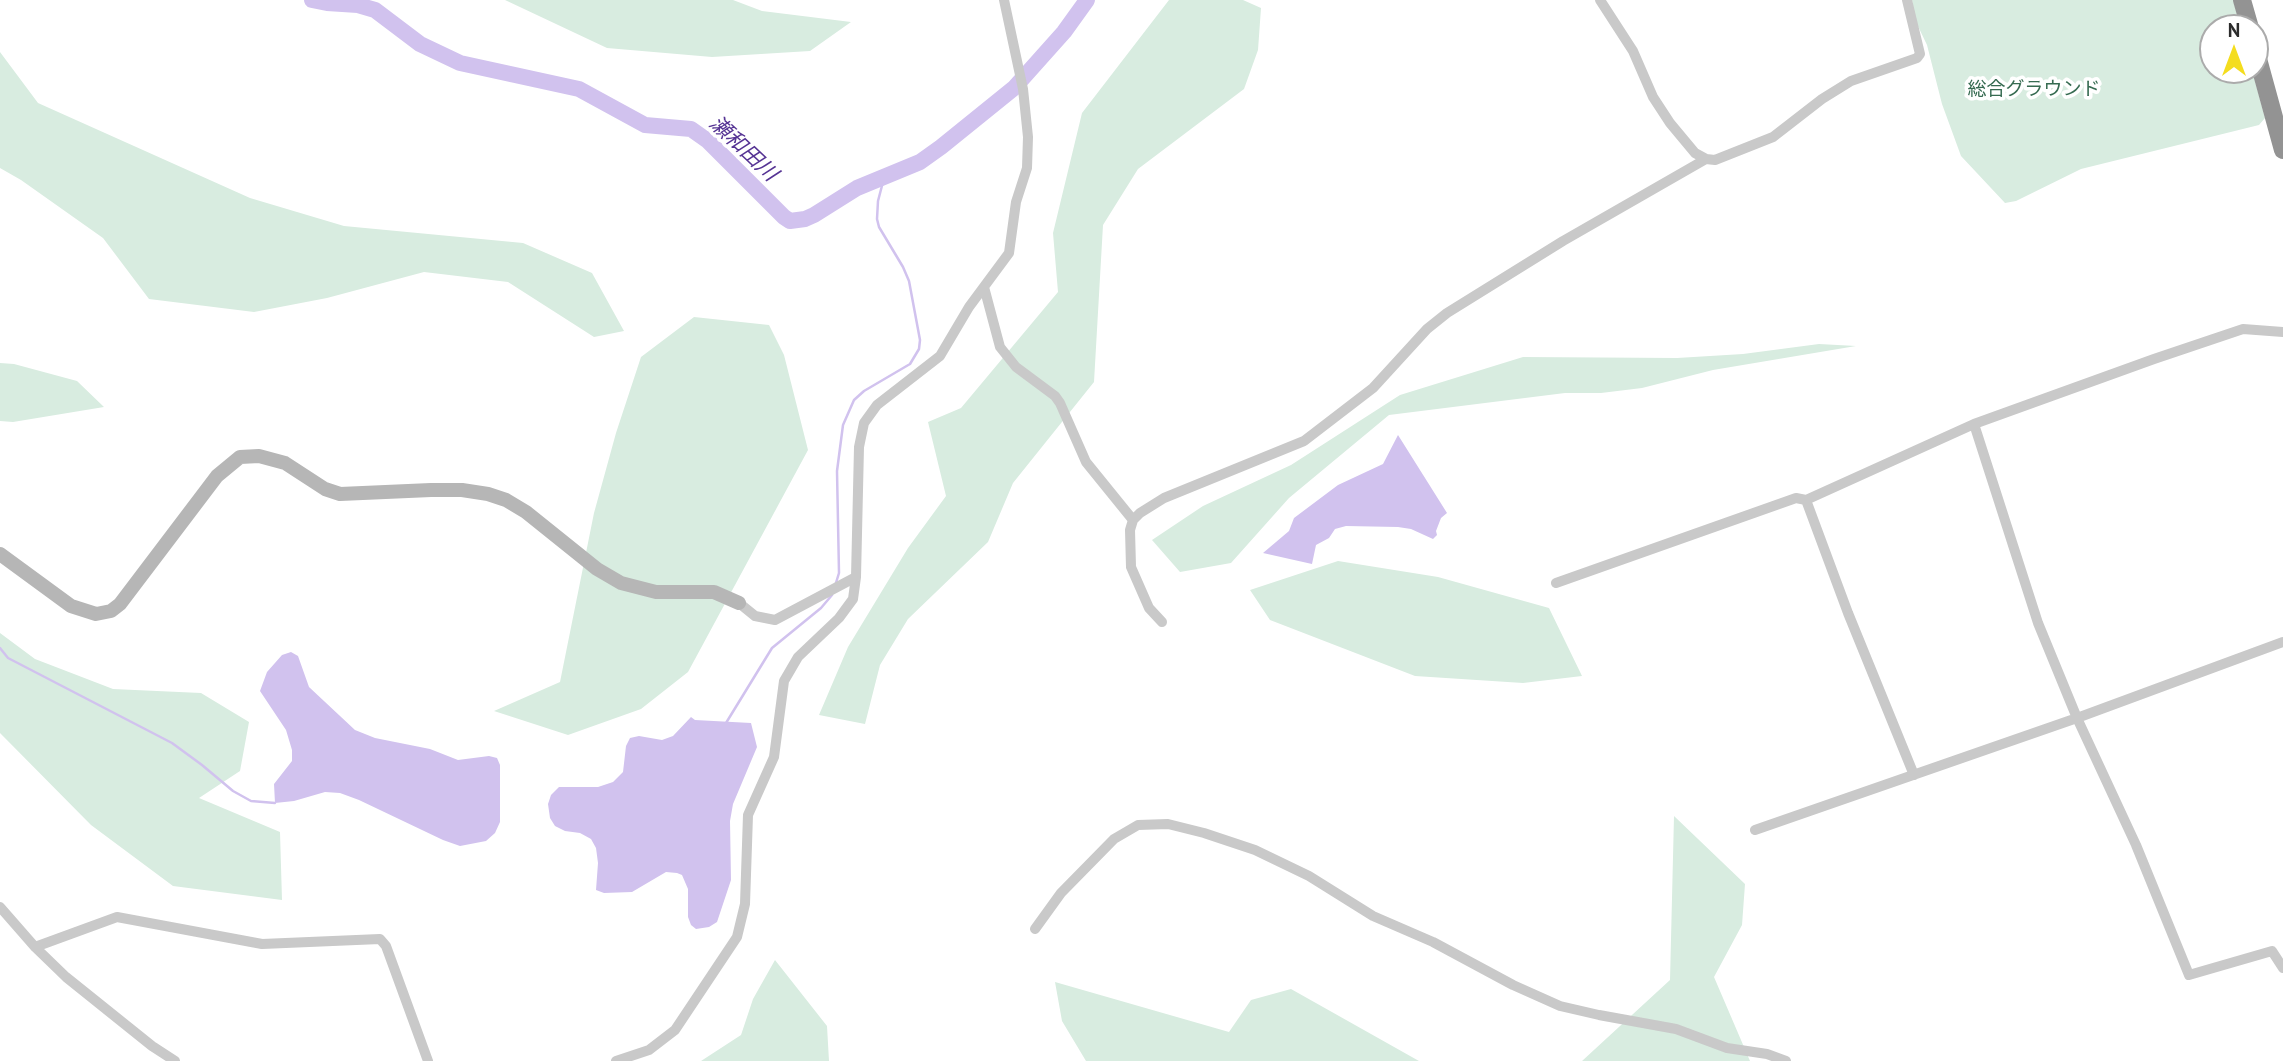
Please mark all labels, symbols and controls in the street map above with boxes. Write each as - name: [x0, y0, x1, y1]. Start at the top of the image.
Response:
- north arrow: [2199, 14, 2269, 84]
- text: N: [2228, 18, 2240, 42]
- park label: 総合グラウンド: [1968, 79, 2100, 101]
- water label: 瀬和田川: [704, 111, 782, 187]

